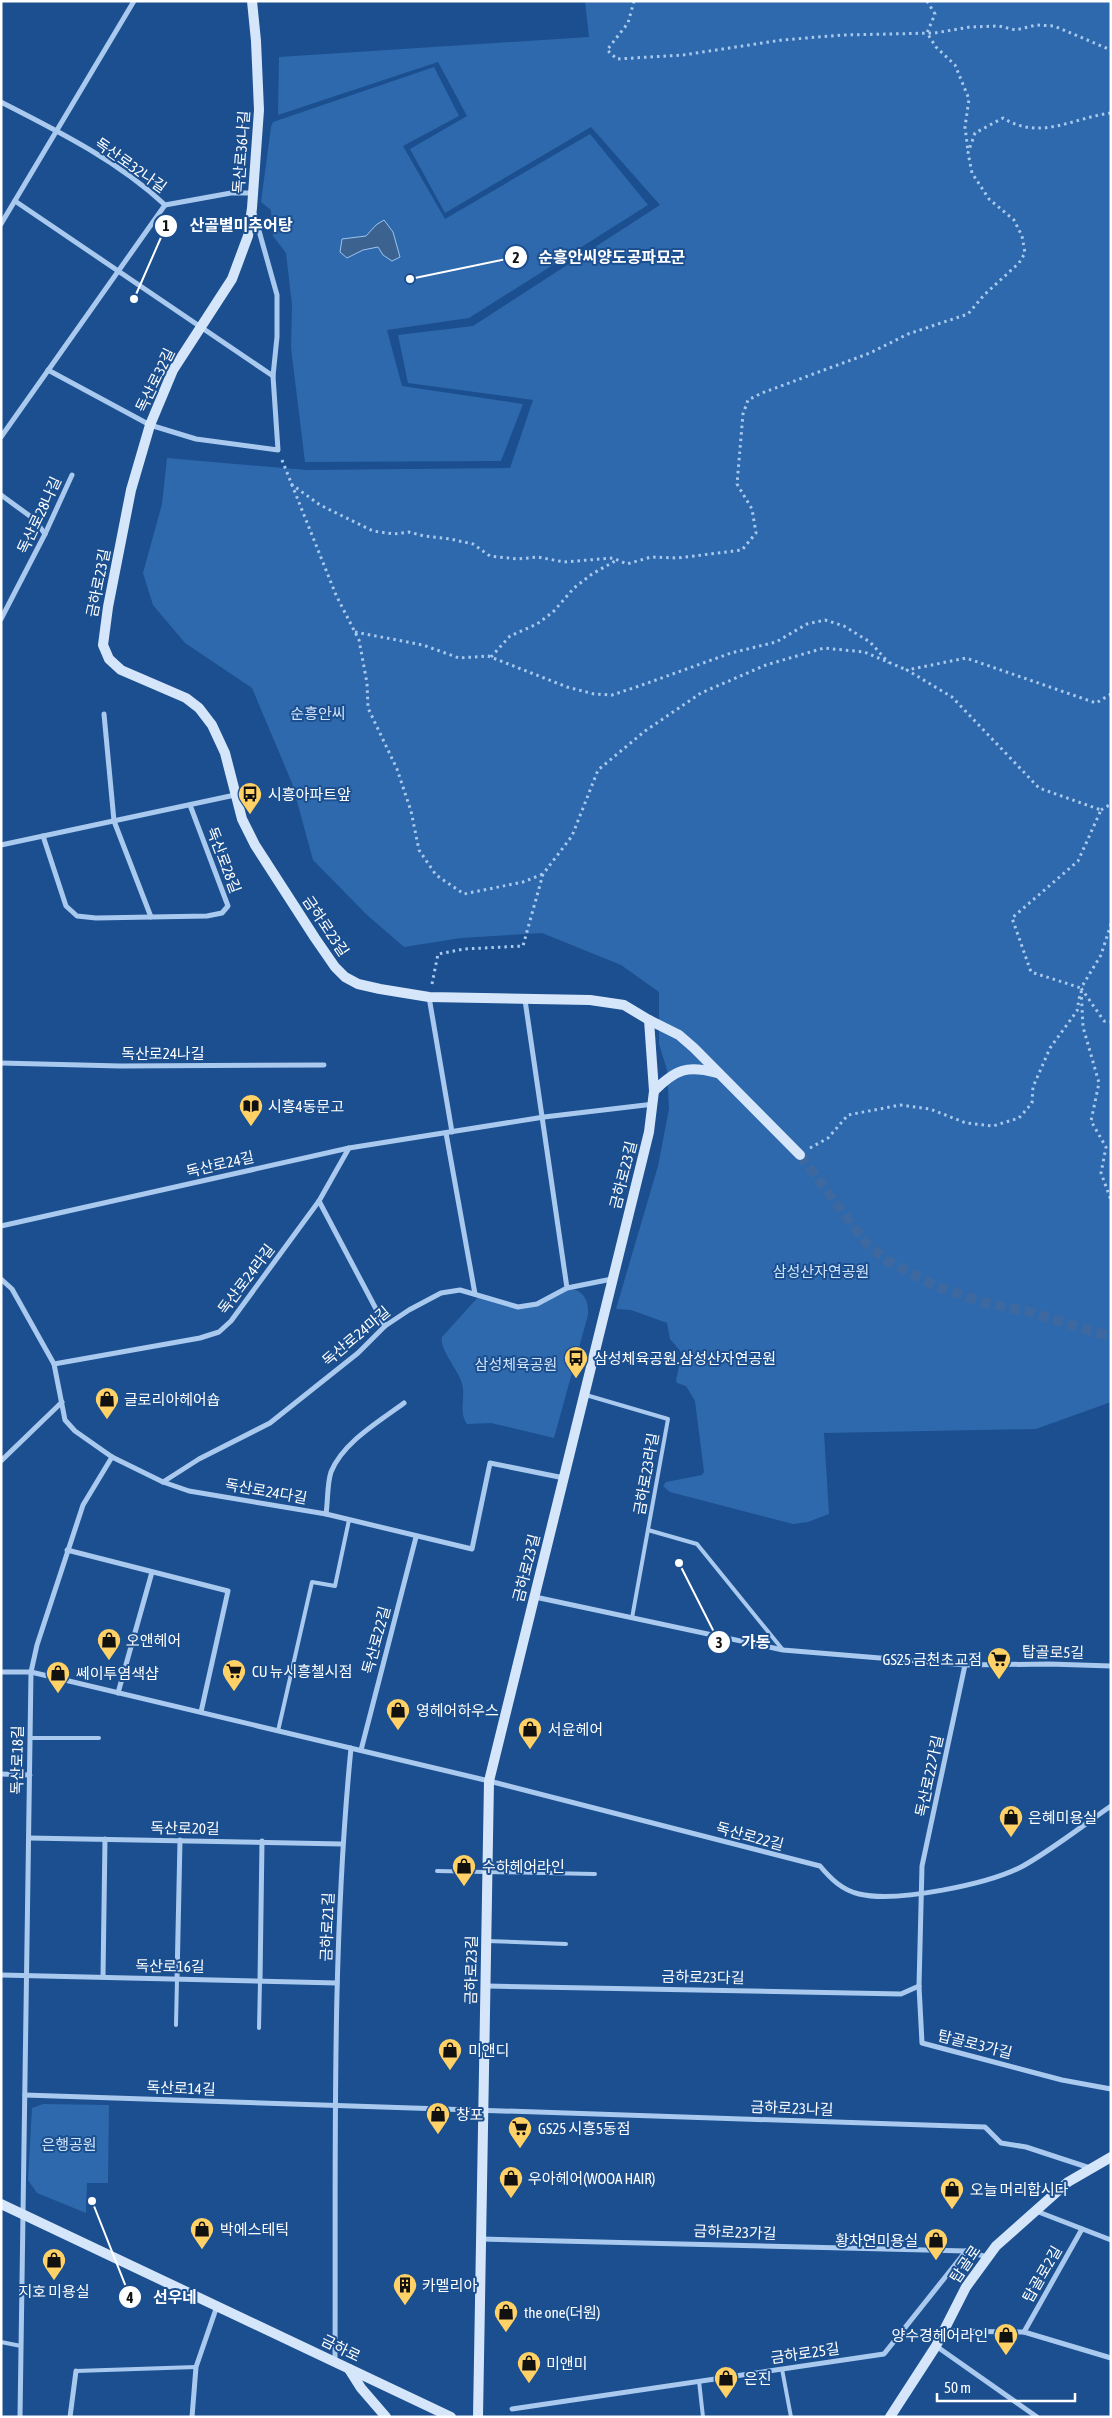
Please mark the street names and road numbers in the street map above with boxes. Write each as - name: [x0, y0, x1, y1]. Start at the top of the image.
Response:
- street label: 독산로36나길: [230, 110, 252, 194]
- street label: 독산로32나길: [92, 134, 170, 196]
- street label: 독산로32길: [132, 345, 178, 415]
- street label: 독산로28나길: [14, 474, 64, 556]
- street label: 금하로23길: [83, 547, 113, 619]
- street label: 독산로28길: [204, 825, 244, 895]
- street label: 금하로23길: [300, 893, 352, 959]
- street label: 독산로24나길: [121, 1045, 205, 1062]
- street label: 금하로23길: [606, 1139, 640, 1211]
- street label: 독산로24길: [184, 1148, 256, 1180]
- street label: 독산로24라길: [214, 1241, 278, 1317]
- street label: 독산로24마길: [319, 1303, 393, 1369]
- street label: 금하로23라길: [630, 1432, 662, 1516]
- street label: 독산로24다길: [224, 1475, 308, 1507]
- street label: 금하로23길: [509, 1532, 543, 1604]
- street label: 독산로22길: [359, 1604, 393, 1676]
- street label: 탑골로5길: [1022, 1643, 1084, 1661]
- street label: 독산로18길: [8, 1725, 26, 1795]
- street label: 독산로22가길: [912, 1734, 946, 1818]
- street label: 독산로20길: [150, 1819, 220, 1837]
- street label: 독산로22길: [714, 1819, 786, 1853]
- street label: 금하로21길: [317, 1892, 337, 1962]
- street label: 금하로23길: [462, 1935, 480, 2005]
- street label: 독산로16길: [135, 1957, 205, 1975]
- street label: 금하로23다길: [661, 1968, 745, 1986]
- street label: 탑골로3가길: [936, 2027, 1014, 2061]
- street label: 독산로14길: [146, 2078, 216, 2098]
- street label: 금하로23나길: [750, 2098, 834, 2118]
- street label: 금하로23가길: [693, 2222, 777, 2242]
- street label: 탑골로: [946, 2242, 984, 2286]
- street label: 탑골로2길: [1019, 2243, 1065, 2305]
- street label: 금하로: [319, 2331, 363, 2365]
- street label: 금하로25길: [769, 2340, 841, 2366]

